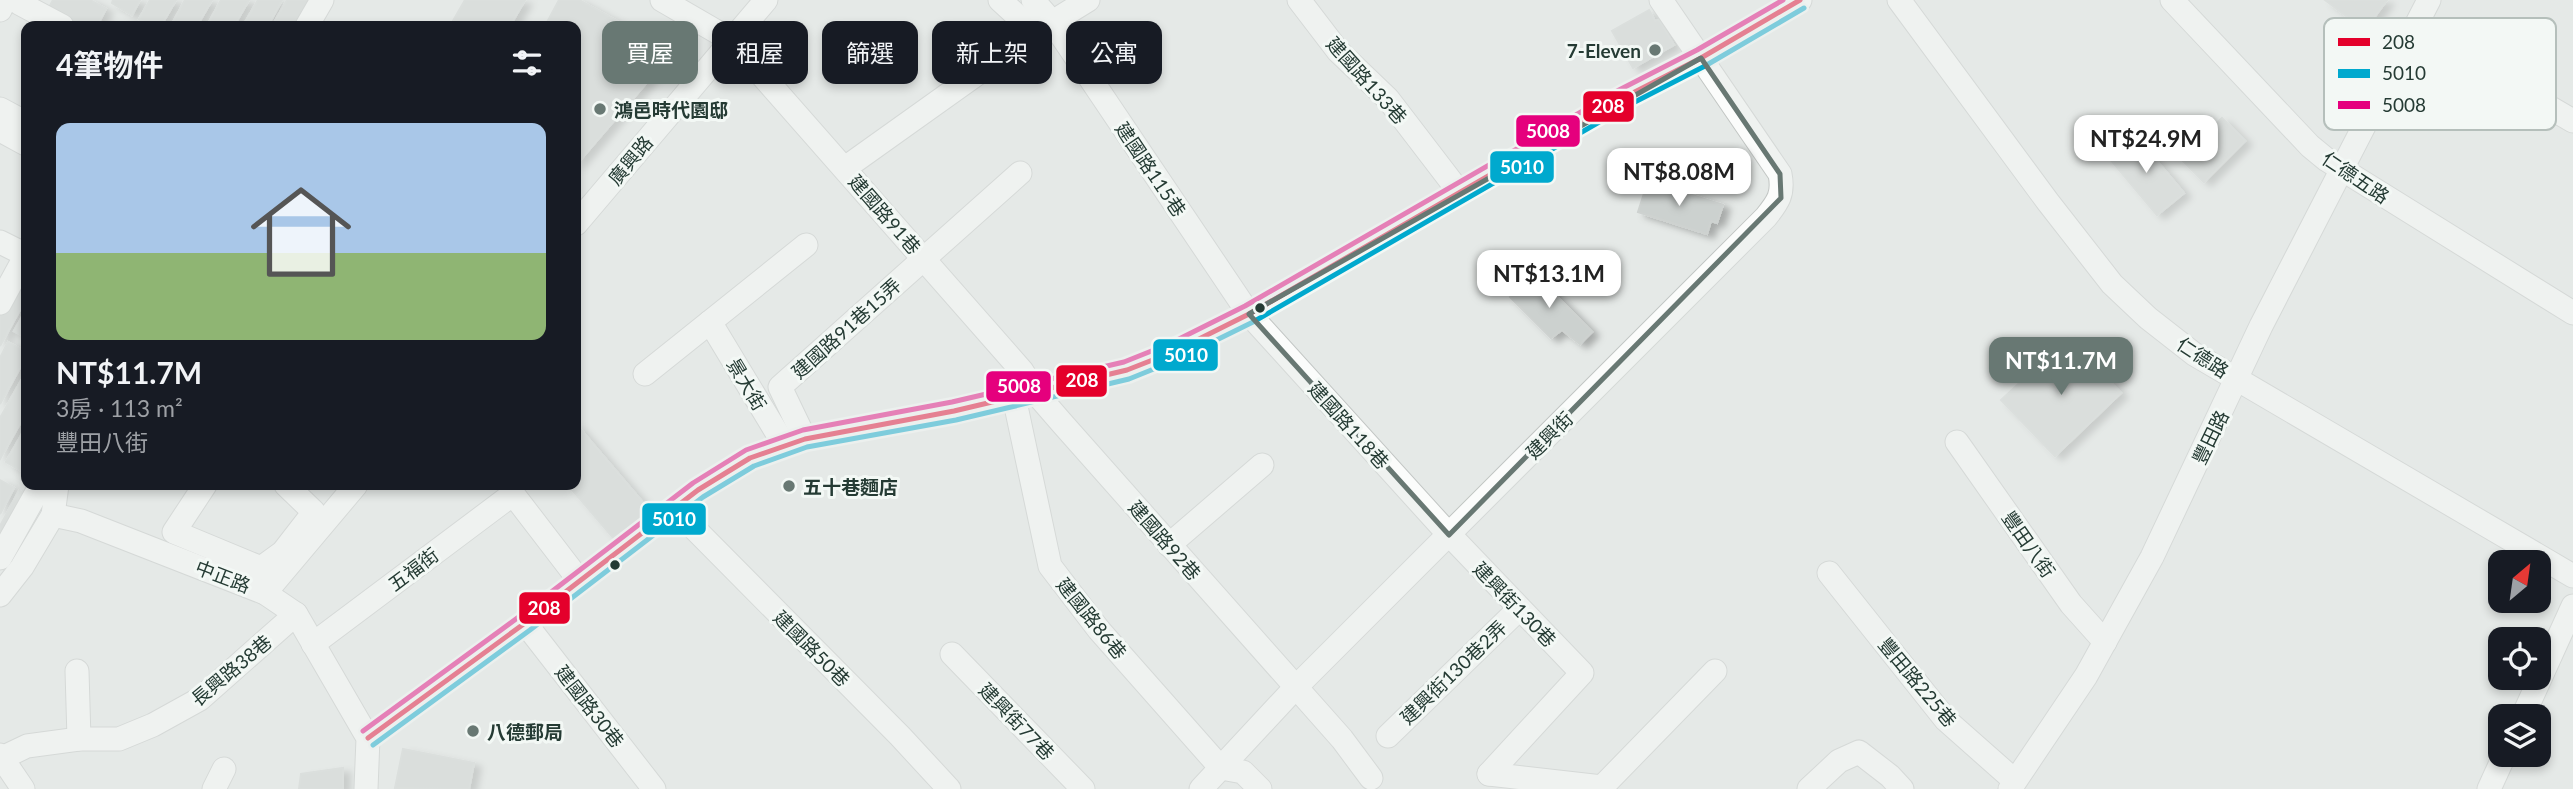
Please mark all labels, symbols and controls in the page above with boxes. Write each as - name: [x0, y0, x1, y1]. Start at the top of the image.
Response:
- legend: [2324, 18, 2556, 130]
- chip: 買屋: [602, 21, 698, 84]
- chip: 租屋: [712, 21, 808, 84]
- chip: 篩選: [822, 21, 918, 84]
- chip: 新上架: [932, 21, 1052, 84]
- chip: 公寓: [1066, 21, 1162, 84]
- text: 208: [2382, 30, 2415, 53]
- street label: 建國路133巷: [1322, 32, 1412, 128]
- place label: 7-Eleven: [1567, 39, 1641, 62]
- marker: 7-Eleven: [1647, 42, 1663, 58]
- icon: filters: [508, 44, 546, 82]
- text: 4筆物件: [56, 46, 163, 82]
- text: 5010: [2382, 61, 2426, 84]
- line badge: 208: [1582, 90, 1635, 123]
- text: 5008: [2382, 93, 2426, 116]
- text: 208: [1591, 94, 1625, 117]
- place label: 鴻邑時代園邸: [614, 98, 728, 121]
- marker: 鴻邑時代園邸: [592, 101, 608, 117]
- line badge: 5008: [1515, 114, 1581, 148]
- pin: NT$24.9M: [2074, 116, 2218, 175]
- street label: 建國路115巷: [1111, 117, 1191, 221]
- text: 5008: [1526, 119, 1570, 142]
- text: NT$24.9M: [2090, 124, 2202, 152]
- street label: 廣興路: [603, 131, 657, 189]
- street label: 仁德五路: [2318, 146, 2394, 208]
- pin: NT$8.08M: [1607, 148, 1751, 208]
- line badge: 5010: [1489, 150, 1555, 184]
- text: 5010: [1500, 155, 1544, 178]
- text: NT$8.08M: [1623, 157, 1735, 185]
- icon: home: [238, 169, 364, 295]
- street label: 建國路91巷: [844, 169, 926, 259]
- pin: NT$13.1M: [1477, 250, 1621, 310]
- text: NT$13.1M: [1493, 259, 1605, 287]
- street label: 建國路91巷15弄: [787, 273, 905, 383]
- unlabelled marker: [1253, 301, 1267, 315]
- street label: 仁德路: [2173, 332, 2233, 382]
- line badge: 5010: [1152, 338, 1219, 372]
- pin: NT$11.7M: [1989, 338, 2133, 397]
- text: 5010: [1164, 343, 1208, 366]
- text: NT$11.7M: [2005, 346, 2117, 374]
- text: NT$11.7M: [56, 354, 202, 390]
- street label: 景大街: [722, 354, 772, 414]
- line badge: 208: [1055, 364, 1108, 398]
- text: 208: [1065, 368, 1099, 391]
- line badge: 5008: [985, 370, 1052, 403]
- text: 5008: [997, 374, 1041, 397]
- street label: 建國路118巷: [1304, 377, 1394, 473]
- text: 3房 · 113 m²: [56, 394, 183, 422]
- street label: 豐田路: [2187, 406, 2233, 468]
- street label: 建興街: [1521, 407, 1577, 463]
- text: 豐田八街: [56, 428, 148, 456]
- place label: 五十巷麵店: [803, 475, 898, 498]
- marker: 五十巷麵店: [781, 478, 797, 494]
- street label: 建國路92巷: [1124, 495, 1206, 585]
- line badge: 5010: [641, 502, 707, 536]
- street label: 豐田八街: [1998, 506, 2060, 582]
- text: 5010: [652, 507, 696, 530]
- street label: 五福街: [383, 543, 443, 595]
- north arrow: [2488, 550, 2552, 612]
- map controls: [2488, 550, 2551, 767]
- street label: 中正路: [192, 555, 254, 597]
- street label: 建興街130巷: [1469, 557, 1561, 651]
- unlabelled marker: [608, 558, 622, 572]
- street label: 建國路86巷: [1052, 573, 1132, 663]
- line badge: 208: [518, 591, 571, 625]
- text: 208: [527, 596, 561, 619]
- street label: 建國路50巷: [769, 605, 855, 691]
- street label: 建興街130巷2弄: [1395, 615, 1511, 729]
- button: locate: [2488, 627, 2551, 690]
- street label: 長興路38巷: [186, 630, 276, 710]
- street label: 豐田路225巷: [1874, 633, 1962, 731]
- street label: 建國路30巷: [551, 660, 629, 752]
- street label: 建興街77巷: [975, 678, 1059, 764]
- button: layers: [2488, 704, 2551, 767]
- place label: 八德郵局: [487, 720, 563, 743]
- marker: 八德郵局: [465, 723, 481, 739]

